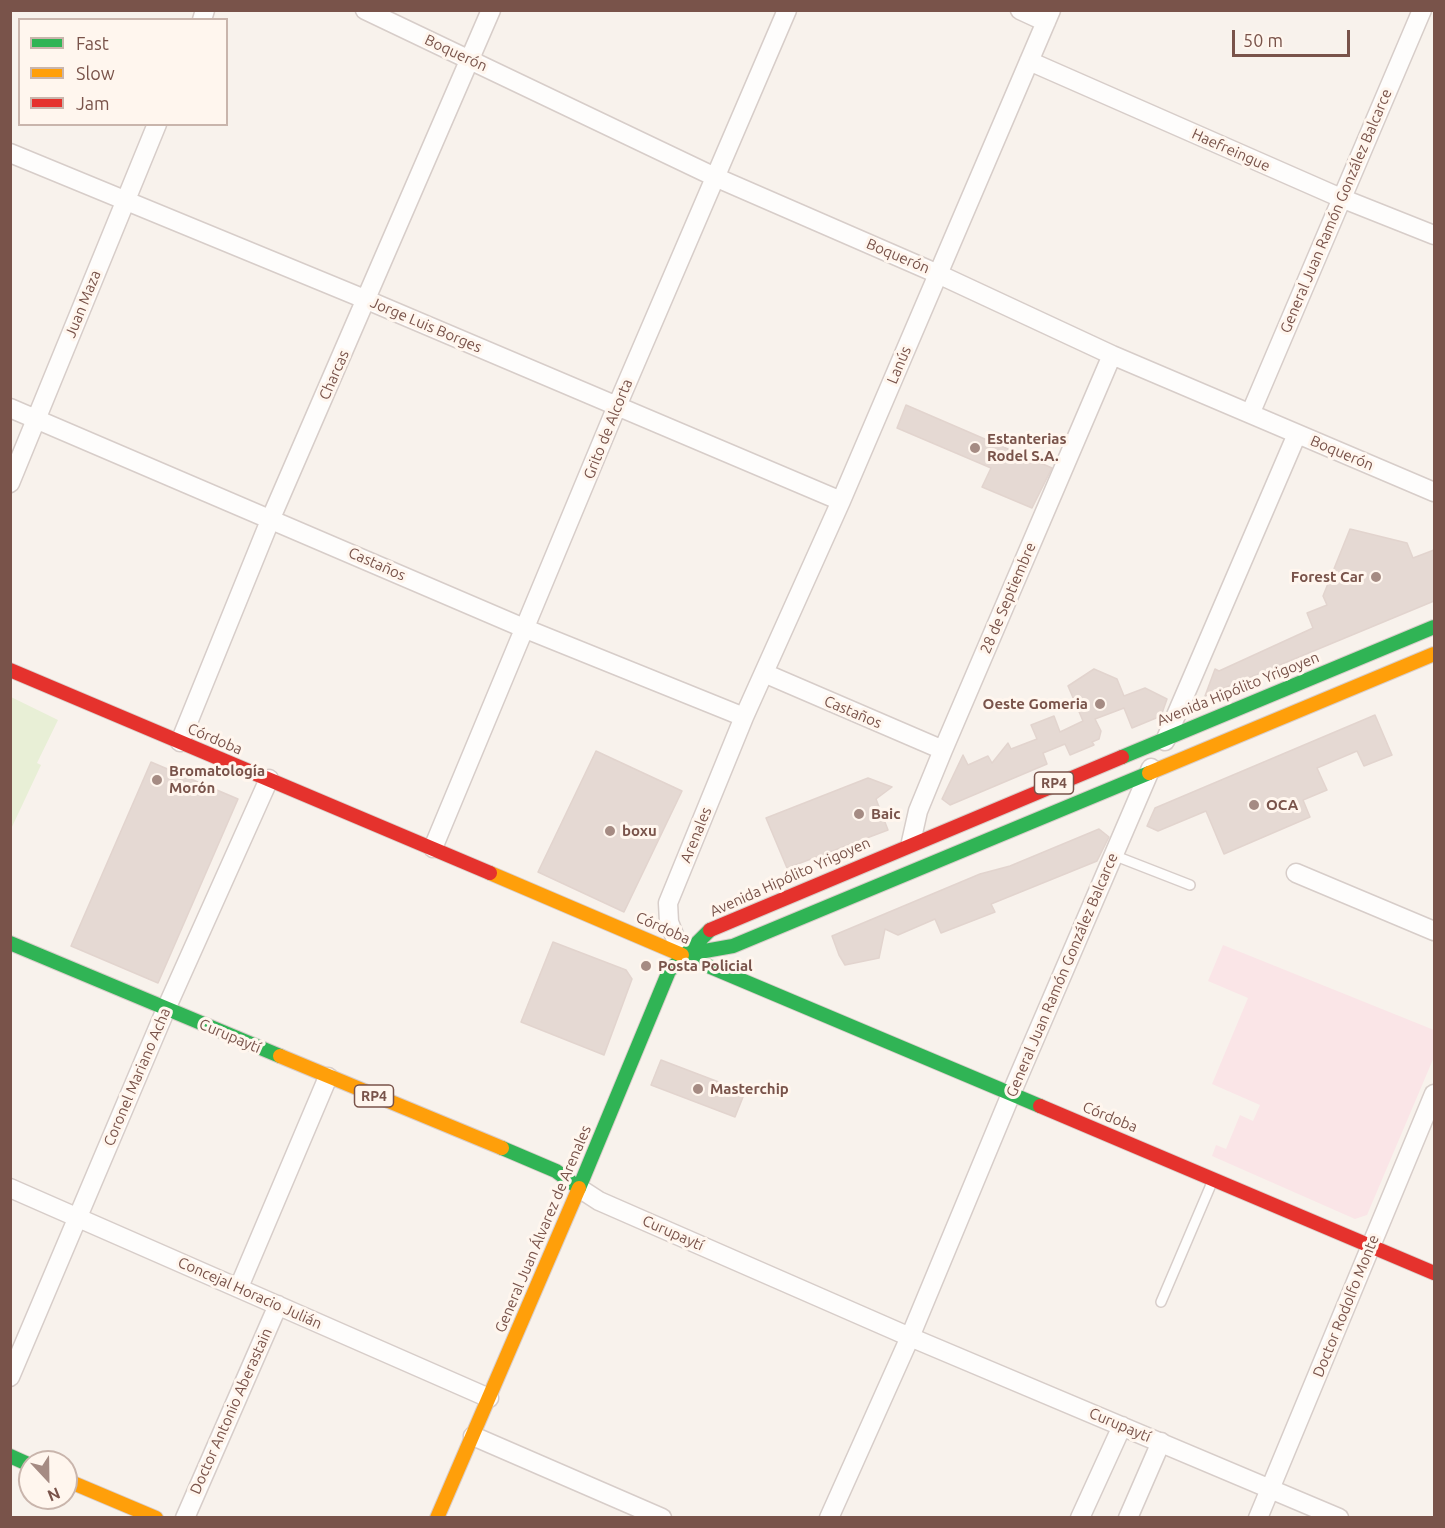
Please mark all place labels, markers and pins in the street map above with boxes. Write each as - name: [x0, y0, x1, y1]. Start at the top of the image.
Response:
- place label: Estanterias Rodel S.A.: [987, 430, 1067, 465]
- marker: Estanterias Rodel S.A.: [968, 441, 982, 455]
- place label: Forest Car: [1291, 568, 1364, 586]
- marker: Forest Car: [1369, 570, 1383, 584]
- place label: Oeste Gomeria: [983, 695, 1088, 713]
- marker: Oeste Gomeria: [1093, 697, 1107, 711]
- place label: Bromatología Morón: [169, 762, 265, 797]
- marker: Bromatología Morón: [150, 773, 164, 787]
- place label: OCA: [1266, 796, 1298, 814]
- marker: OCA: [1247, 798, 1261, 812]
- place label: Baic: [871, 805, 901, 823]
- marker: Baic: [852, 807, 866, 821]
- place label: boxu: [622, 822, 657, 840]
- marker: boxu: [603, 824, 617, 838]
- place label: Posta Policial: [658, 957, 753, 975]
- marker: Posta Policial: [639, 959, 653, 973]
- place label: Masterchip: [710, 1080, 789, 1098]
- marker: Masterchip: [691, 1082, 705, 1096]

